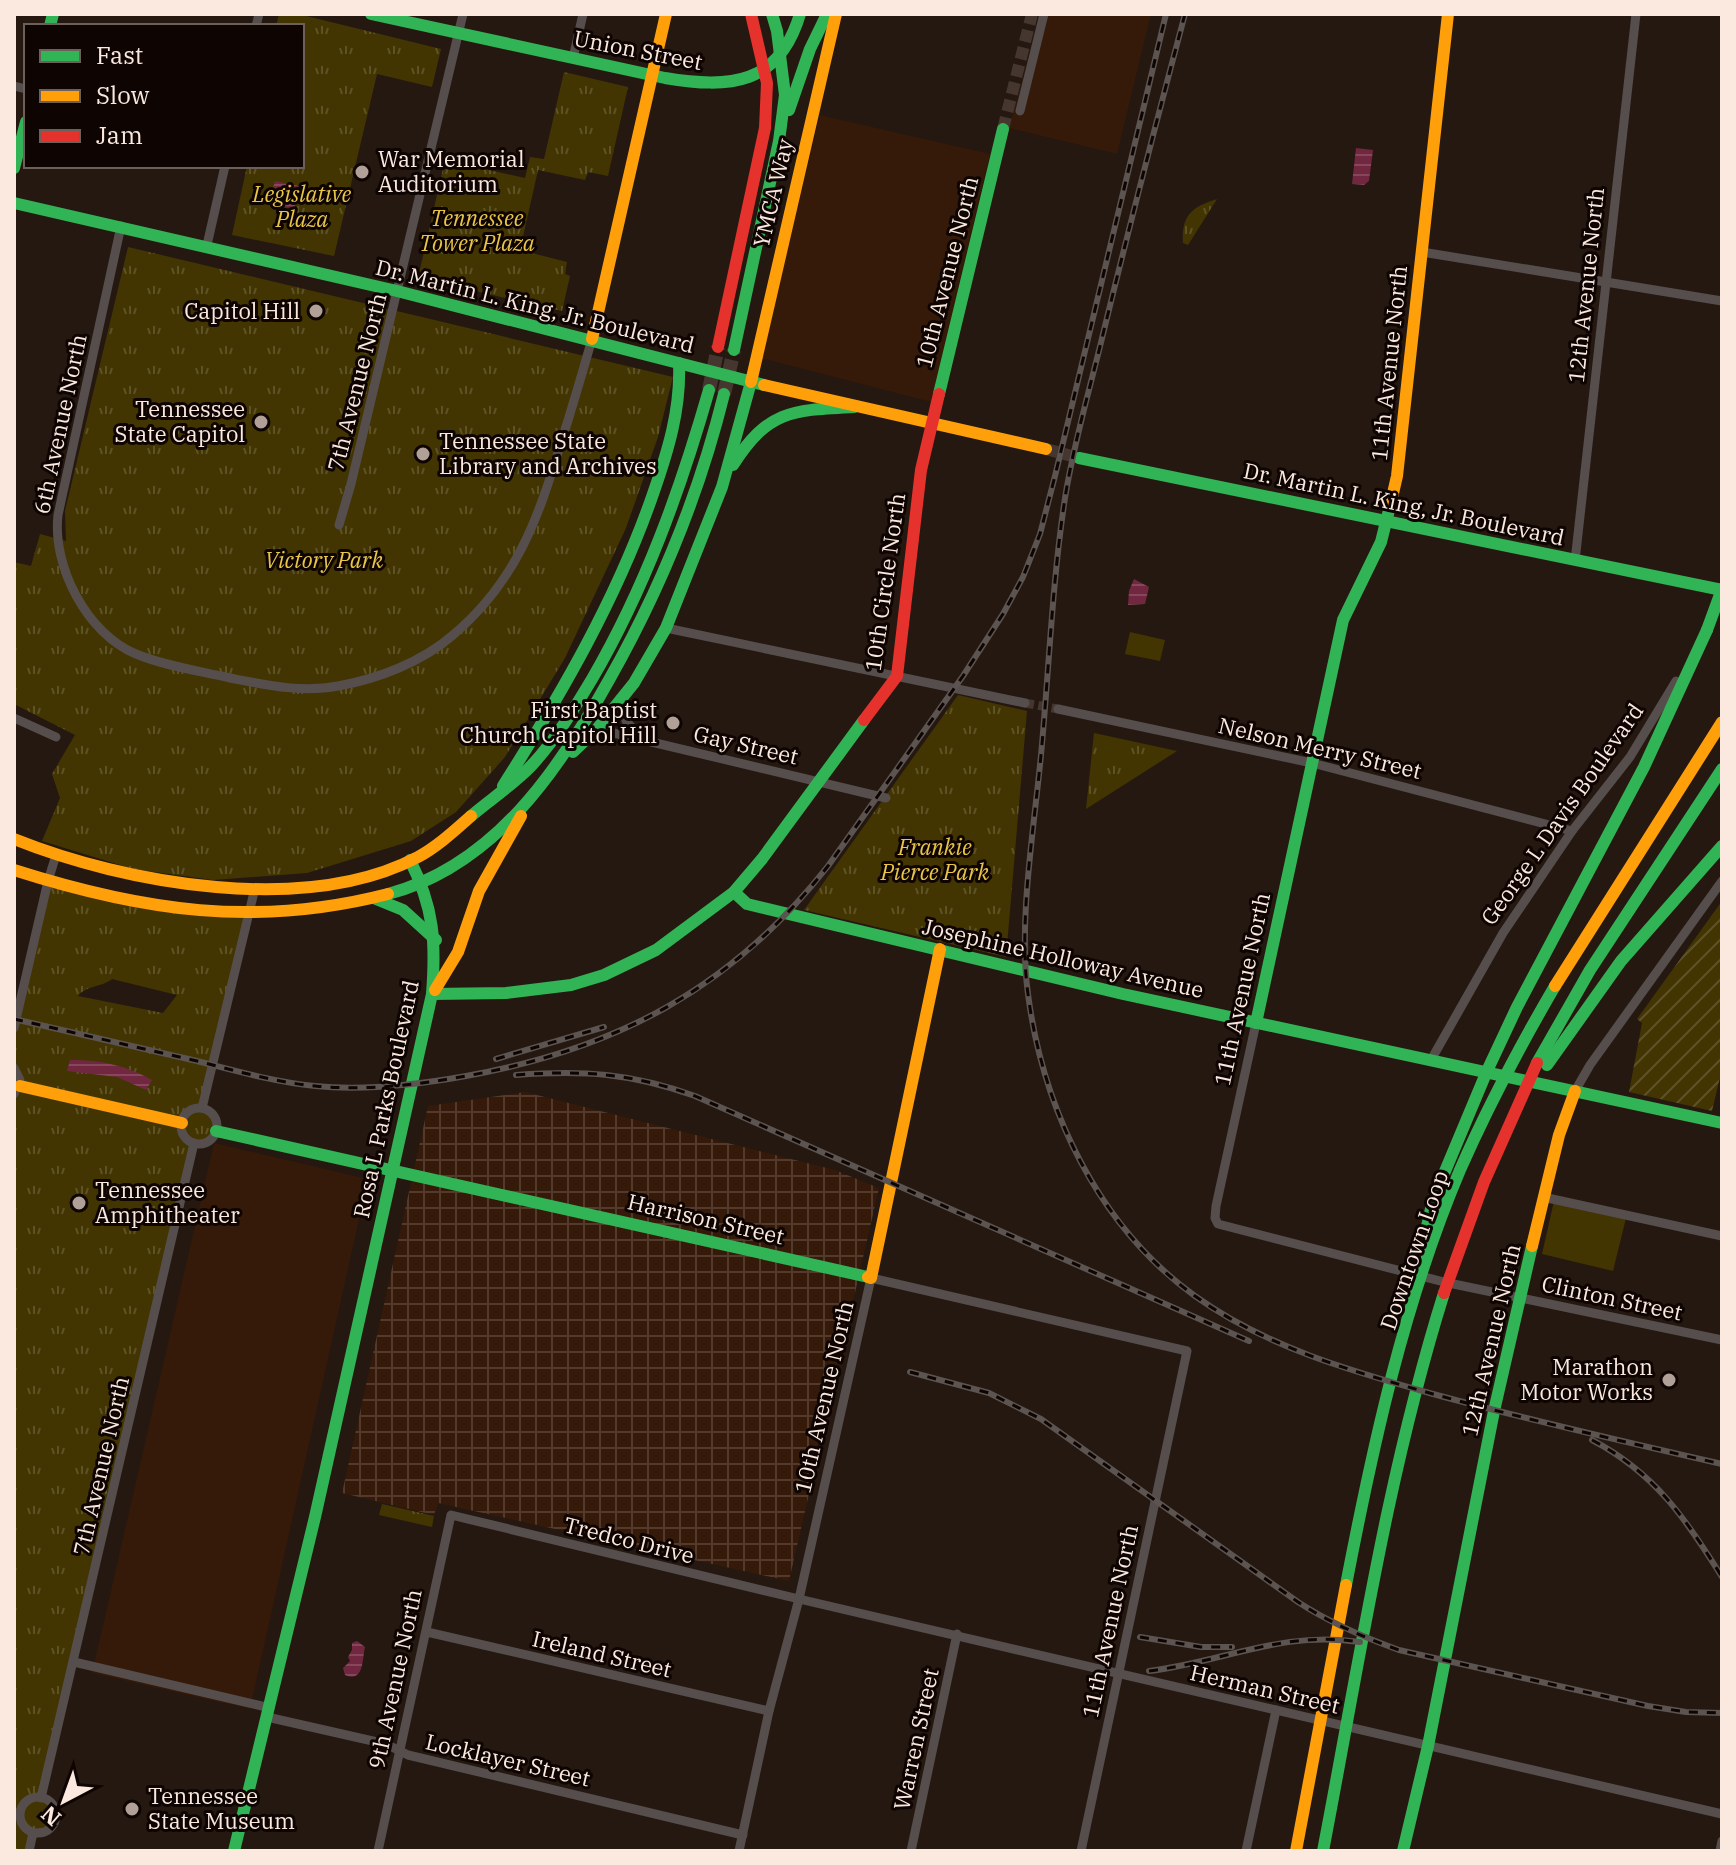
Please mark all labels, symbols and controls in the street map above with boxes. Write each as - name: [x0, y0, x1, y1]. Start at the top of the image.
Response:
- street label: Union Street: [571, 23, 705, 76]
- legend: [24, 24, 304, 168]
- text: Fast: [96, 39, 143, 71]
- text: Slow: [96, 79, 150, 111]
- text: Jam: [96, 119, 143, 151]
- street label: YMCA Way: [746, 135, 799, 250]
- place label: War Memorial Auditorium: [378, 144, 524, 198]
- marker: War Memorial Auditorium: [353, 163, 371, 181]
- street label: 10th Avenue North: [909, 173, 984, 371]
- park label: Legislative Plaza: [252, 179, 352, 233]
- street label: 12th Avenue North: [1561, 186, 1610, 384]
- park label: Tennessee Tower Plaza: [419, 203, 535, 257]
- street label: Dr. Martin L. King, Jr. Boulevard: [373, 252, 697, 359]
- street label: 11th Avenue North: [1364, 264, 1413, 462]
- street label: 7th Avenue North: [320, 290, 393, 474]
- place label: Capitol Hill: [184, 296, 300, 325]
- marker: Capitol Hill: [307, 302, 325, 320]
- street label: 6th Avenue North: [26, 331, 93, 516]
- place label: Tennessee State Capitol: [115, 394, 245, 448]
- marker: Tennessee State Capitol: [252, 413, 270, 431]
- place label: Tennessee State Library and Archives: [439, 426, 657, 480]
- marker: Tennessee State Library and Archives: [414, 445, 432, 463]
- street label: Dr. Martin L. King, Jr. Boulevard: [1241, 455, 1567, 552]
- street label: 10th Circle North: [858, 491, 911, 673]
- park label: Victory Park: [265, 545, 383, 574]
- place label: First Baptist Church Capitol Hill: [460, 695, 657, 749]
- street label: George L Davis Boulevard: [1474, 697, 1649, 930]
- street label: Nelson Merry Street: [1216, 710, 1425, 785]
- marker: First Baptist Church Capitol Hill: [664, 714, 682, 732]
- street label: Gay Street: [691, 718, 801, 771]
- park label: Frankie Pierce Park: [880, 832, 989, 886]
- street label: 11th Avenue North: [1207, 890, 1276, 1088]
- street label: Josephine Holloway Avenue: [920, 911, 1207, 1004]
- street label: Rosa L Parks Boulevard: [346, 977, 425, 1221]
- street label: Downtown Loop: [1373, 1166, 1454, 1333]
- place label: Tennessee Amphitheater: [95, 1175, 240, 1229]
- street label: Harrison Street: [625, 1186, 787, 1251]
- marker: Tennessee Amphitheater: [70, 1194, 88, 1212]
- street label: 12th Avenue North: [1454, 1241, 1527, 1439]
- street label: Clinton Street: [1539, 1268, 1685, 1327]
- street label: 10th Avenue North: [787, 1298, 860, 1496]
- place label: Marathon Motor Works: [1520, 1352, 1653, 1406]
- marker: Marathon Motor Works: [1660, 1371, 1678, 1389]
- street label: 7th Avenue North: [66, 1373, 135, 1558]
- street label: Tredco Drive: [561, 1509, 697, 1570]
- street label: 11th Avenue North: [1075, 1522, 1144, 1720]
- street label: 9th Avenue North: [361, 1586, 428, 1771]
- street label: Ireland Street: [530, 1623, 675, 1684]
- street label: Herman Street: [1187, 1657, 1343, 1720]
- street label: Warren Street: [886, 1665, 945, 1812]
- street label: Locklayer Street: [423, 1726, 594, 1793]
- north arrow: [24, 1761, 104, 1841]
- place label: Tennessee State Museum: [148, 1781, 295, 1835]
- text: N: [34, 1800, 67, 1833]
- marker: Tennessee State Museum: [123, 1800, 141, 1818]

